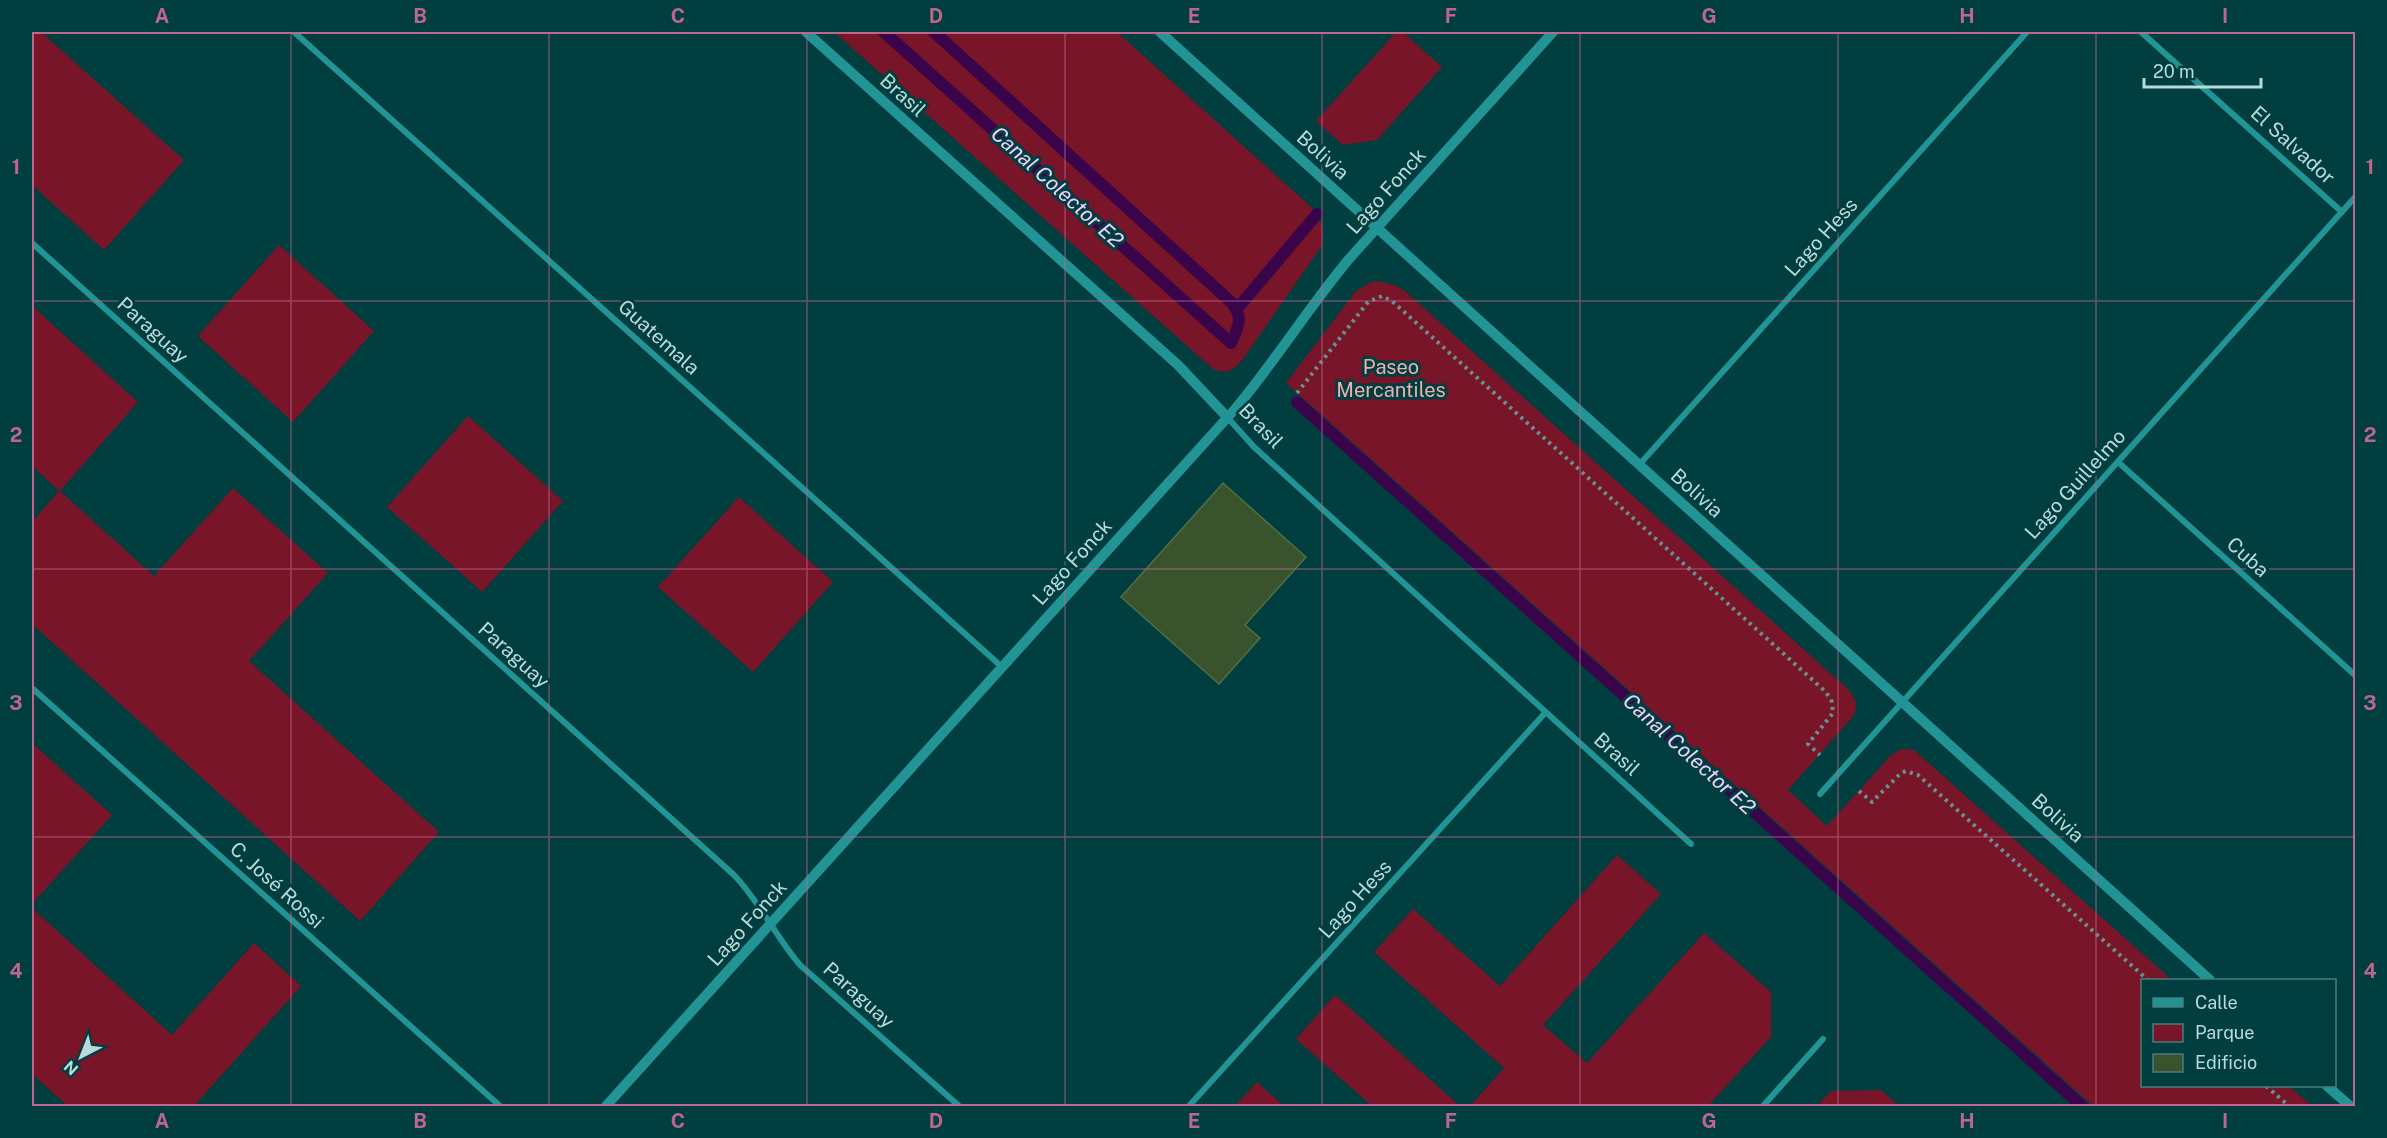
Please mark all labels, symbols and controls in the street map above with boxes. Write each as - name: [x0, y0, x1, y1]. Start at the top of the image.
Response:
- text: A: [155, 4, 169, 28]
- text: B: [413, 4, 427, 28]
- text: C: [671, 4, 685, 28]
- text: D: [929, 4, 943, 28]
- text: E: [1188, 4, 1200, 28]
- text: F: [1445, 4, 1457, 28]
- text: G: [1701, 4, 1717, 28]
- text: H: [1959, 4, 1975, 28]
- text: I: [2222, 4, 2228, 28]
- scale bar: [2144, 51, 2261, 89]
- text: 20 m: [2153, 61, 2195, 82]
- street label: Brasil: [875, 68, 931, 122]
- street label: El Salvador: [2246, 101, 2340, 189]
- water label: Canal Colector E2: [986, 121, 1128, 252]
- street label: Bolivia: [1292, 125, 1354, 185]
- street label: Lago Fonck: [1341, 143, 1431, 239]
- text: 1: [12, 155, 20, 179]
- text: 1: [2366, 155, 2374, 179]
- street label: Lago Hess: [1780, 193, 1862, 281]
- street label: Paraguay: [113, 292, 194, 368]
- street label: Guatemala: [613, 294, 705, 380]
- park label: Paseo Mercantiles: [1336, 355, 1446, 402]
- street label: Brasil: [1234, 399, 1288, 453]
- text: 2: [10, 423, 22, 447]
- text: 2: [2364, 423, 2376, 447]
- street label: Lago Guillelmo: [2020, 424, 2130, 544]
- street label: Bolivia: [1666, 463, 1728, 523]
- street label: Lago Fonck: [1027, 514, 1117, 610]
- street label: Cuba: [2222, 532, 2274, 582]
- street label: Paraguay: [474, 617, 555, 693]
- water label: Canal Colector E2: [1618, 688, 1760, 819]
- text: 3: [9, 691, 23, 715]
- text: 3: [2363, 691, 2377, 715]
- street label: Brasil: [1589, 727, 1645, 781]
- street label: Bolivia: [2027, 788, 2089, 848]
- street label: C. José Rossi: [225, 837, 329, 933]
- street label: Lago Hess: [1314, 855, 1396, 943]
- street label: Lago Fonck: [702, 875, 792, 971]
- street label: Paraguay: [819, 957, 900, 1033]
- text: 4: [9, 959, 23, 983]
- text: 4: [2363, 959, 2377, 983]
- legend: [2141, 979, 2336, 1087]
- text: Calle: [2195, 992, 2238, 1013]
- text: Parque: [2195, 1022, 2255, 1043]
- north arrow: [51, 1027, 111, 1087]
- text: Edificio: [2195, 1052, 2257, 1073]
- text: N: [60, 1057, 82, 1079]
- text: A: [155, 1109, 169, 1133]
- text: B: [413, 1109, 427, 1133]
- text: C: [671, 1109, 685, 1133]
- text: D: [929, 1109, 943, 1133]
- text: E: [1188, 1109, 1200, 1133]
- text: F: [1445, 1109, 1457, 1133]
- text: G: [1701, 1109, 1717, 1133]
- text: H: [1959, 1109, 1975, 1133]
- text: I: [2222, 1109, 2228, 1133]

